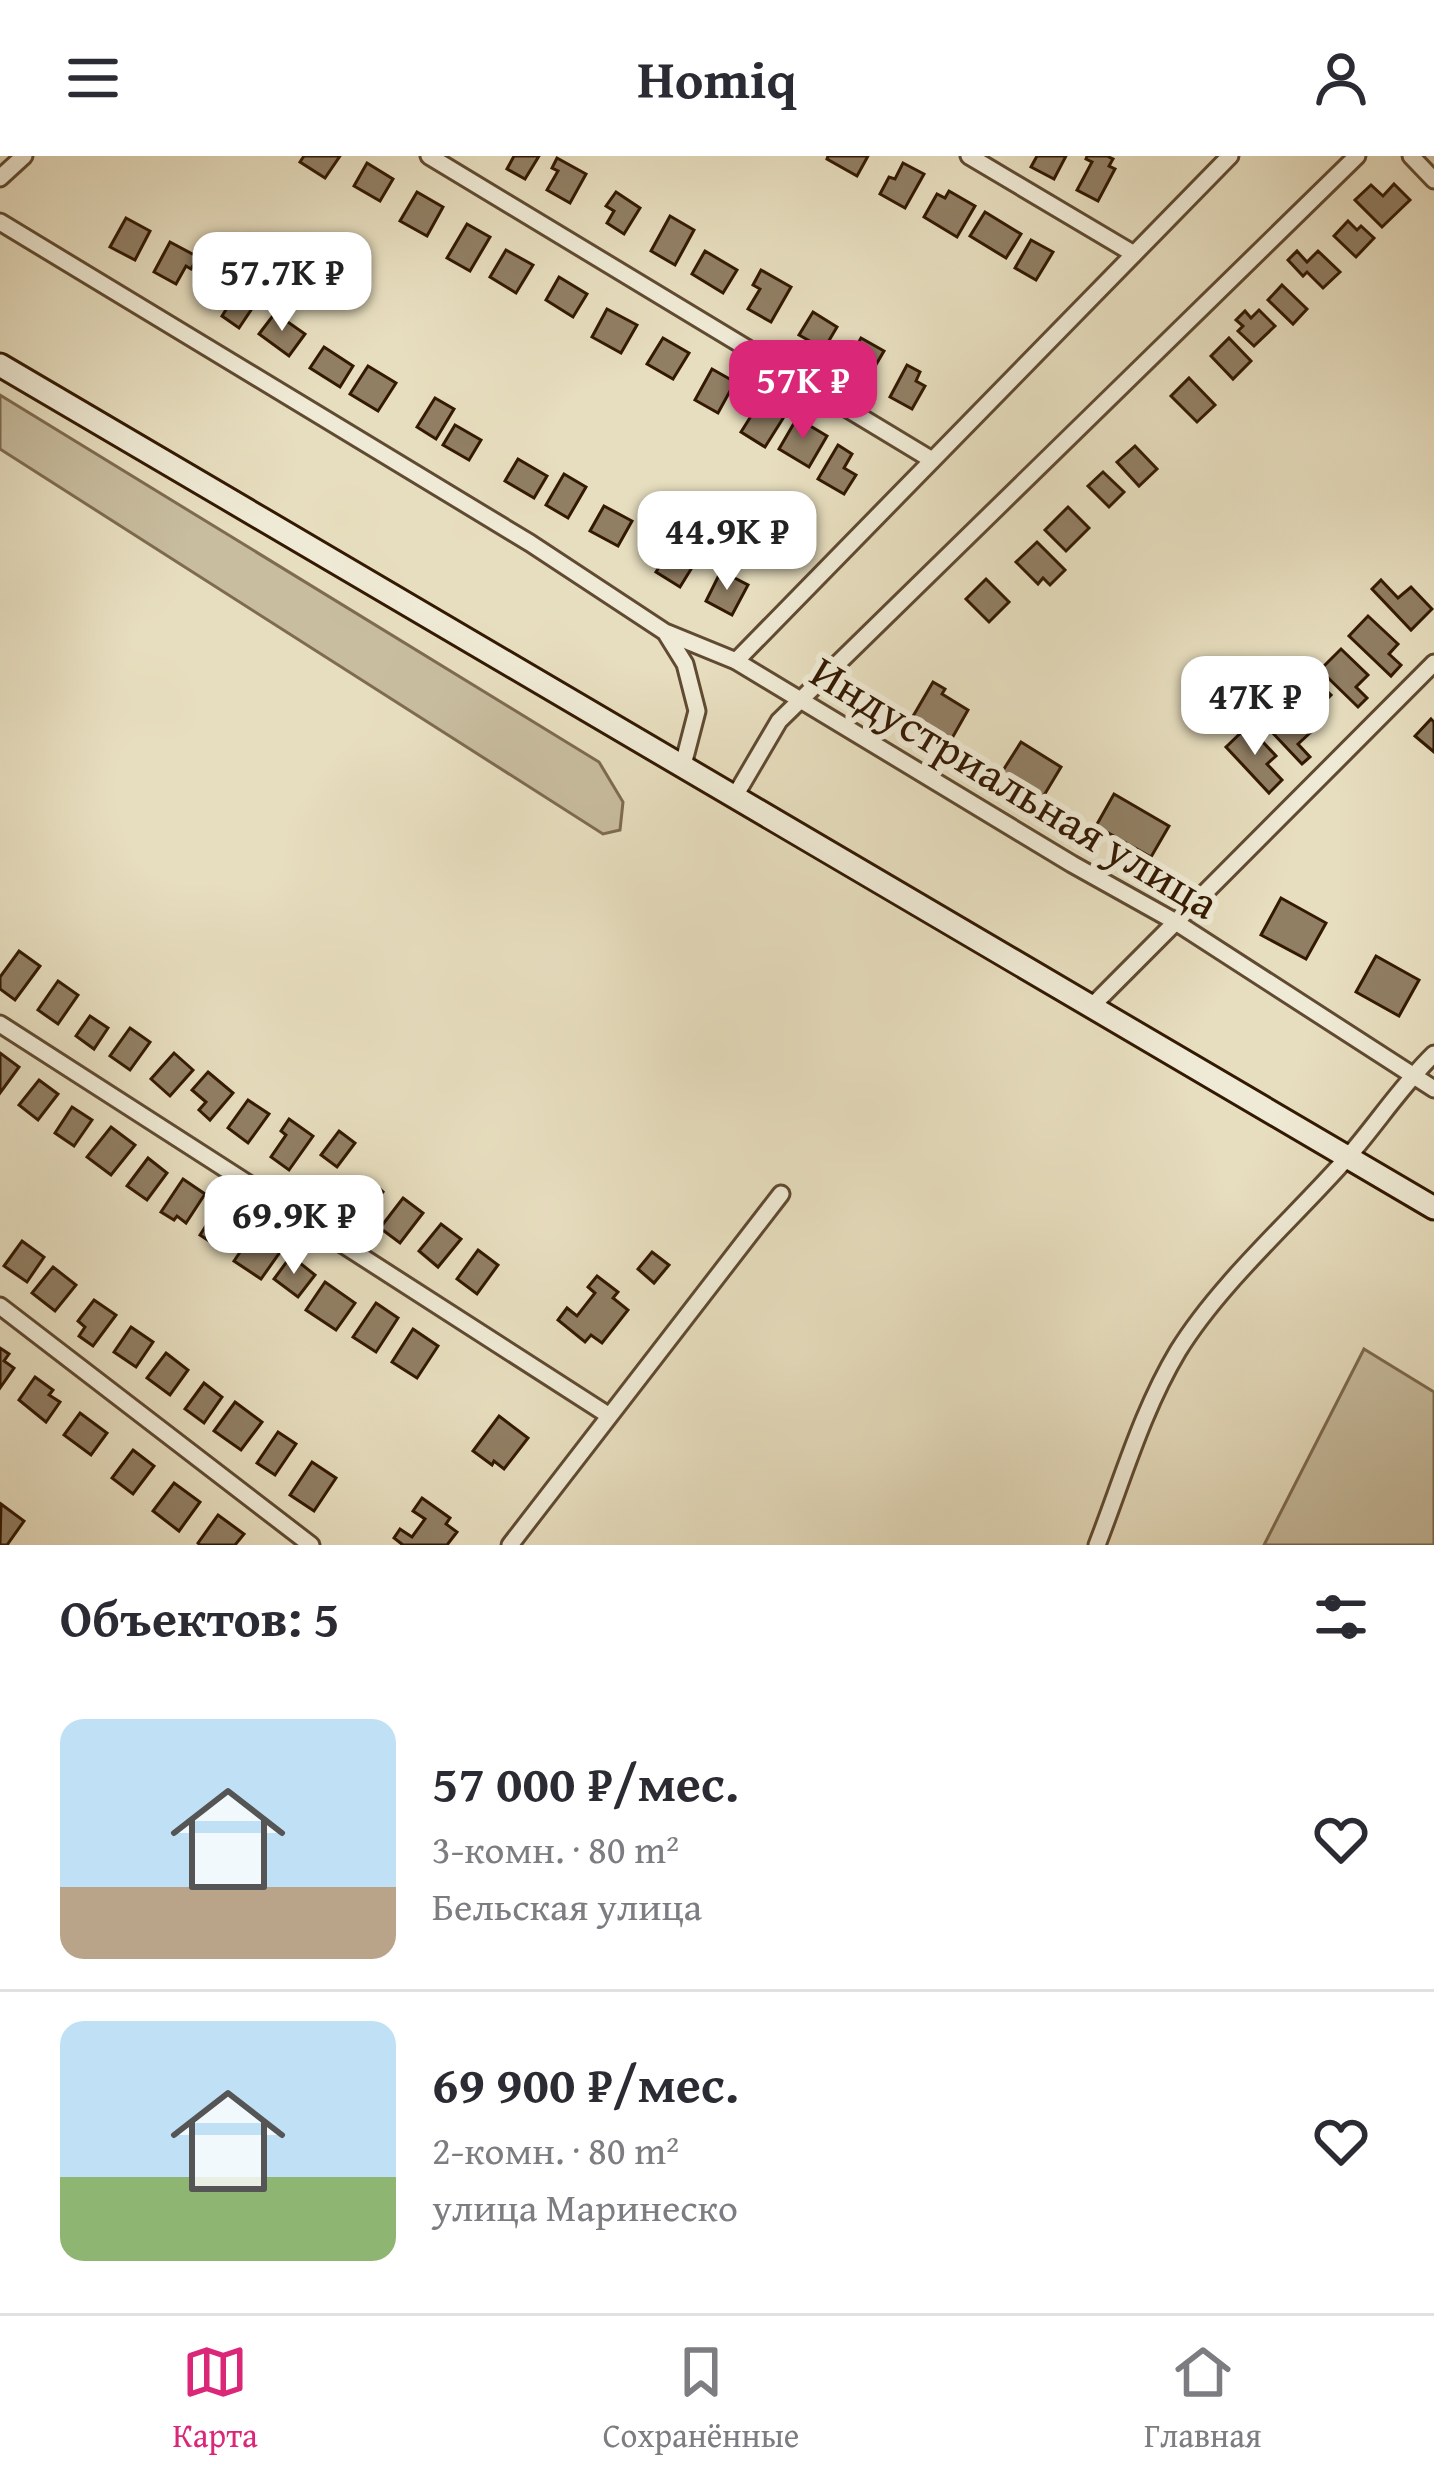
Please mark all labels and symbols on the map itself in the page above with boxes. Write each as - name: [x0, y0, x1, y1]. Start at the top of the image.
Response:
- pin: 57.7K ₽: [171, 232, 393, 334]
- pin: 57K ₽: [719, 340, 887, 442]
- pin: 44.9K ₽: [616, 491, 838, 593]
- street label: Индустриальная улица: [799, 639, 1232, 935]
- pin: 47K ₽: [1171, 656, 1339, 758]
- pin: 69.9K ₽: [183, 1175, 405, 1277]

